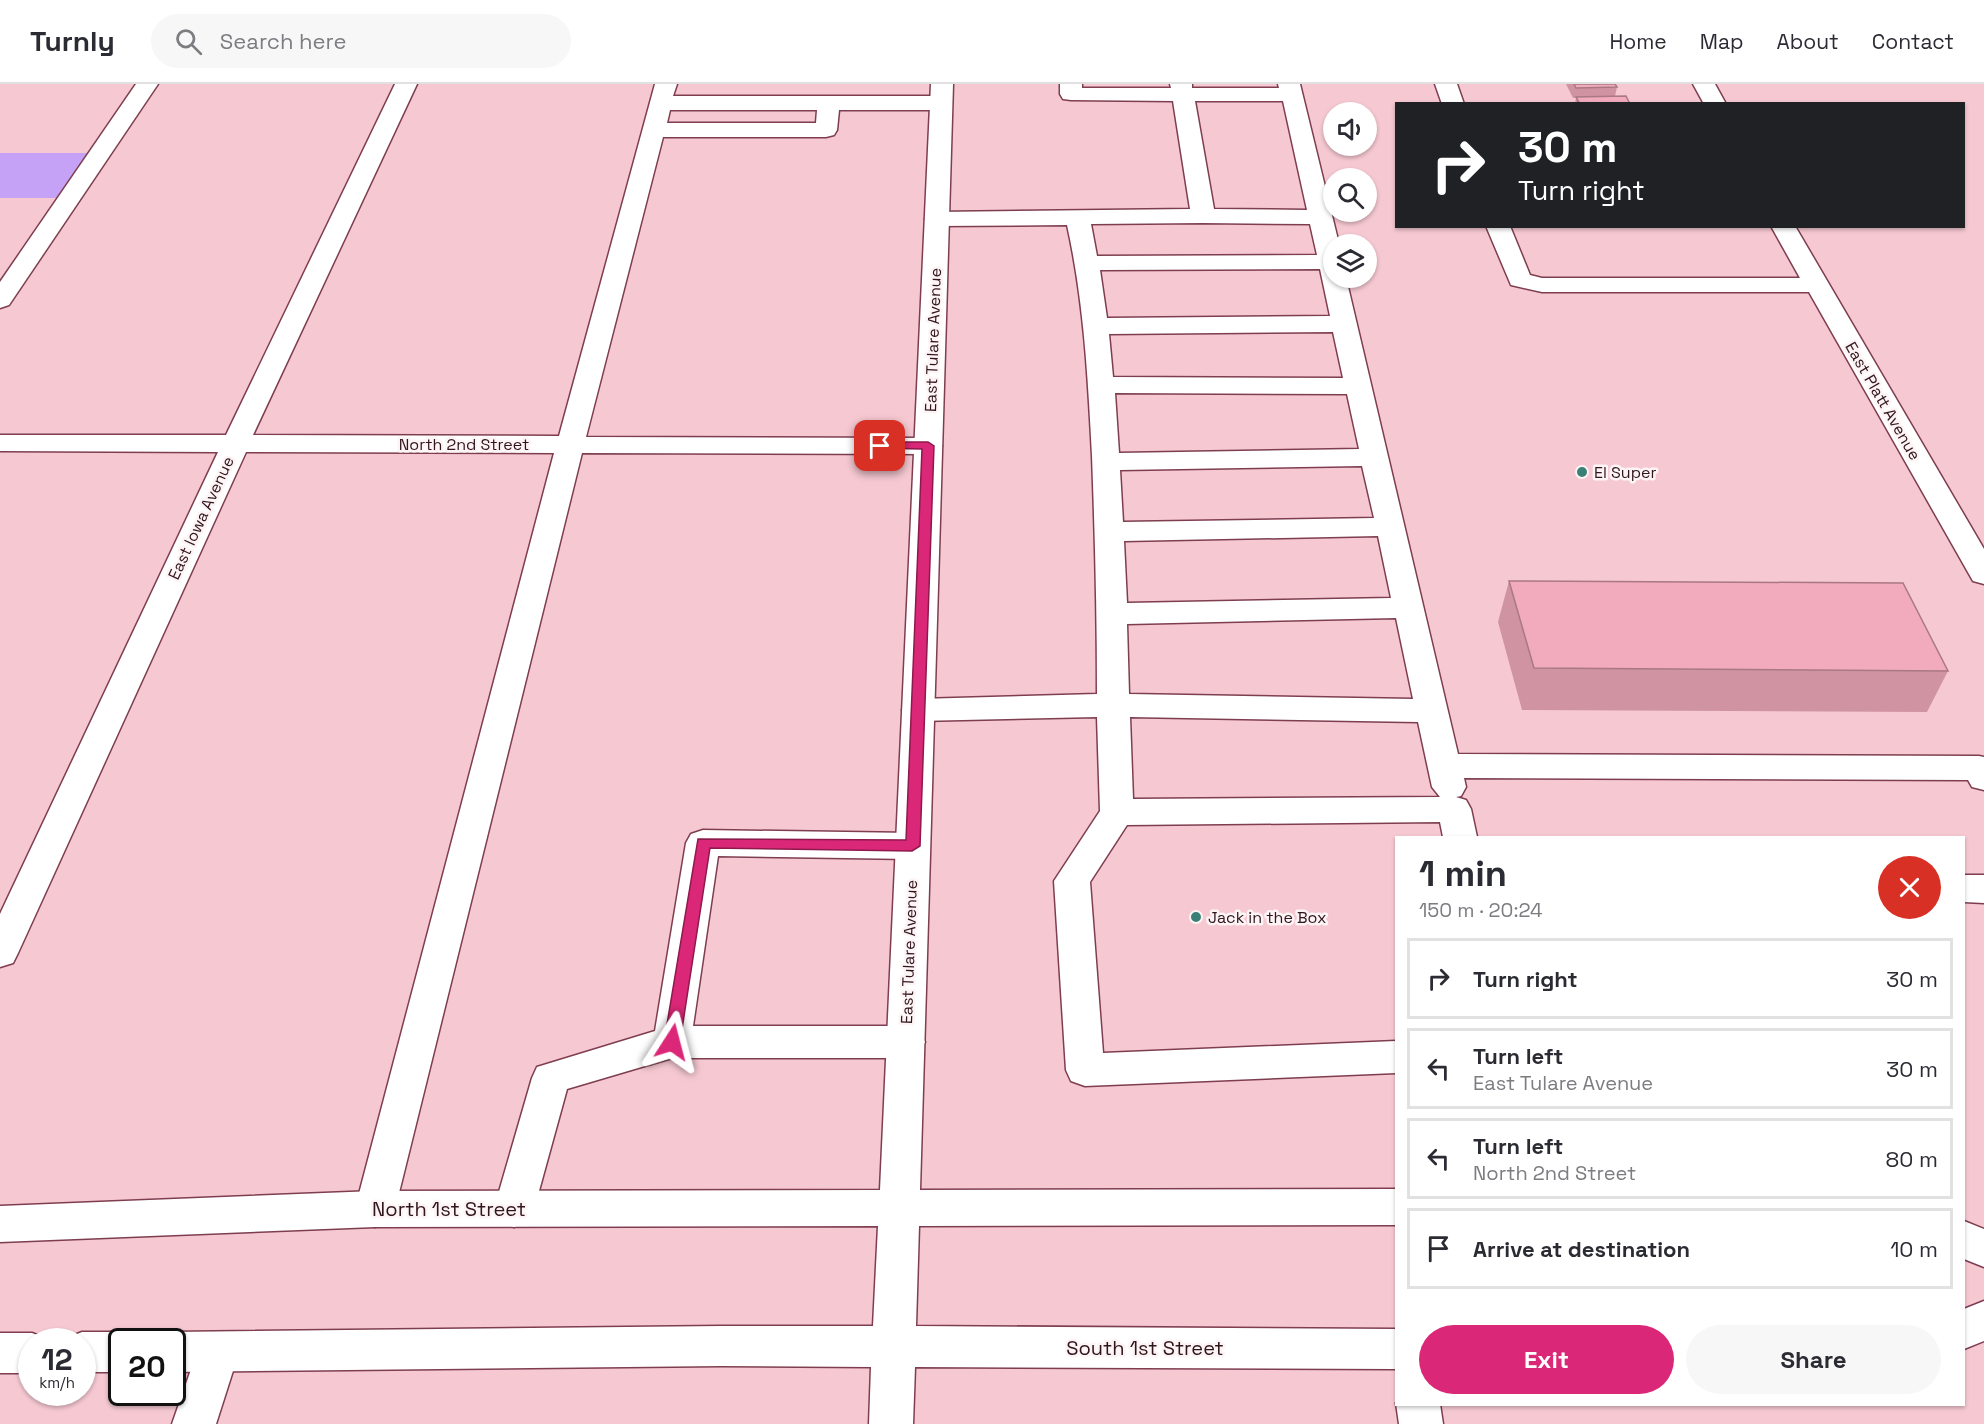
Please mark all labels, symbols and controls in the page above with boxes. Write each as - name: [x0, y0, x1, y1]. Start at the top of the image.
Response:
- search box: [151, 14, 571, 68]
- text: Turnly: [30, 23, 115, 59]
- icon: search: [172, 25, 205, 58]
- text: Search here: [220, 27, 347, 55]
- text: Home: [1609, 28, 1667, 55]
- text: Map: [1700, 28, 1744, 55]
- text: About: [1777, 28, 1839, 55]
- text: Contact: [1872, 28, 1954, 55]
- map controls: [1323, 102, 1377, 288]
- button: sound: [1323, 102, 1377, 156]
- text: 30 m: [1518, 121, 1617, 174]
- icon: right: [1419, 126, 1497, 204]
- button: search: [1323, 168, 1377, 222]
- text: Turn right: [1518, 173, 1645, 208]
- button: layers: [1323, 234, 1377, 288]
- street label: East Tulare Avenue: [920, 268, 946, 412]
- street label: East Platt Avenue: [1841, 338, 1925, 464]
- pin: [854, 420, 905, 471]
- icon: arrive: [863, 429, 896, 462]
- street label: North 2nd Street: [399, 434, 529, 455]
- street label: East Iowa Avenue: [163, 453, 239, 583]
- place label: El Super: [1594, 462, 1656, 483]
- marker: El Super: [1575, 465, 1589, 479]
- text: 1 min: [1419, 851, 1507, 897]
- button: close: [1878, 856, 1941, 919]
- street label: East Tulare Avenue: [896, 880, 922, 1024]
- text: 150 m · 20:24: [1419, 897, 1542, 923]
- place label: Jack in the Box: [1208, 907, 1326, 928]
- marker: Jack in the Box: [1189, 910, 1203, 924]
- icon: right: [1422, 962, 1455, 995]
- text: Turn right: [1473, 965, 1578, 993]
- text: 30 m: [1886, 965, 1938, 993]
- position arrow: [640, 1010, 704, 1074]
- text: Turn left: [1473, 1042, 1563, 1070]
- icon: left: [1422, 1052, 1455, 1085]
- text: 30 m: [1886, 1055, 1938, 1083]
- text: East Tulare Avenue: [1473, 1070, 1653, 1096]
- text: Turn left: [1473, 1132, 1563, 1160]
- icon: left: [1422, 1142, 1455, 1175]
- text: 80 m: [1886, 1145, 1938, 1173]
- text: North 2nd Street: [1473, 1160, 1636, 1186]
- street label: North 1st Street: [372, 1196, 526, 1222]
- icon: arrive: [1422, 1232, 1455, 1265]
- text: Arrive at destination: [1473, 1235, 1690, 1263]
- text: 10 m: [1890, 1235, 1938, 1263]
- button: Exit: [1419, 1325, 1674, 1394]
- button: Share: [1686, 1325, 1941, 1394]
- speed limit sign: 20: [108, 1328, 186, 1406]
- street label: South 1st Street: [1066, 1335, 1224, 1361]
- text: 12: [41, 1340, 73, 1379]
- text: km/h: [39, 1373, 75, 1392]

